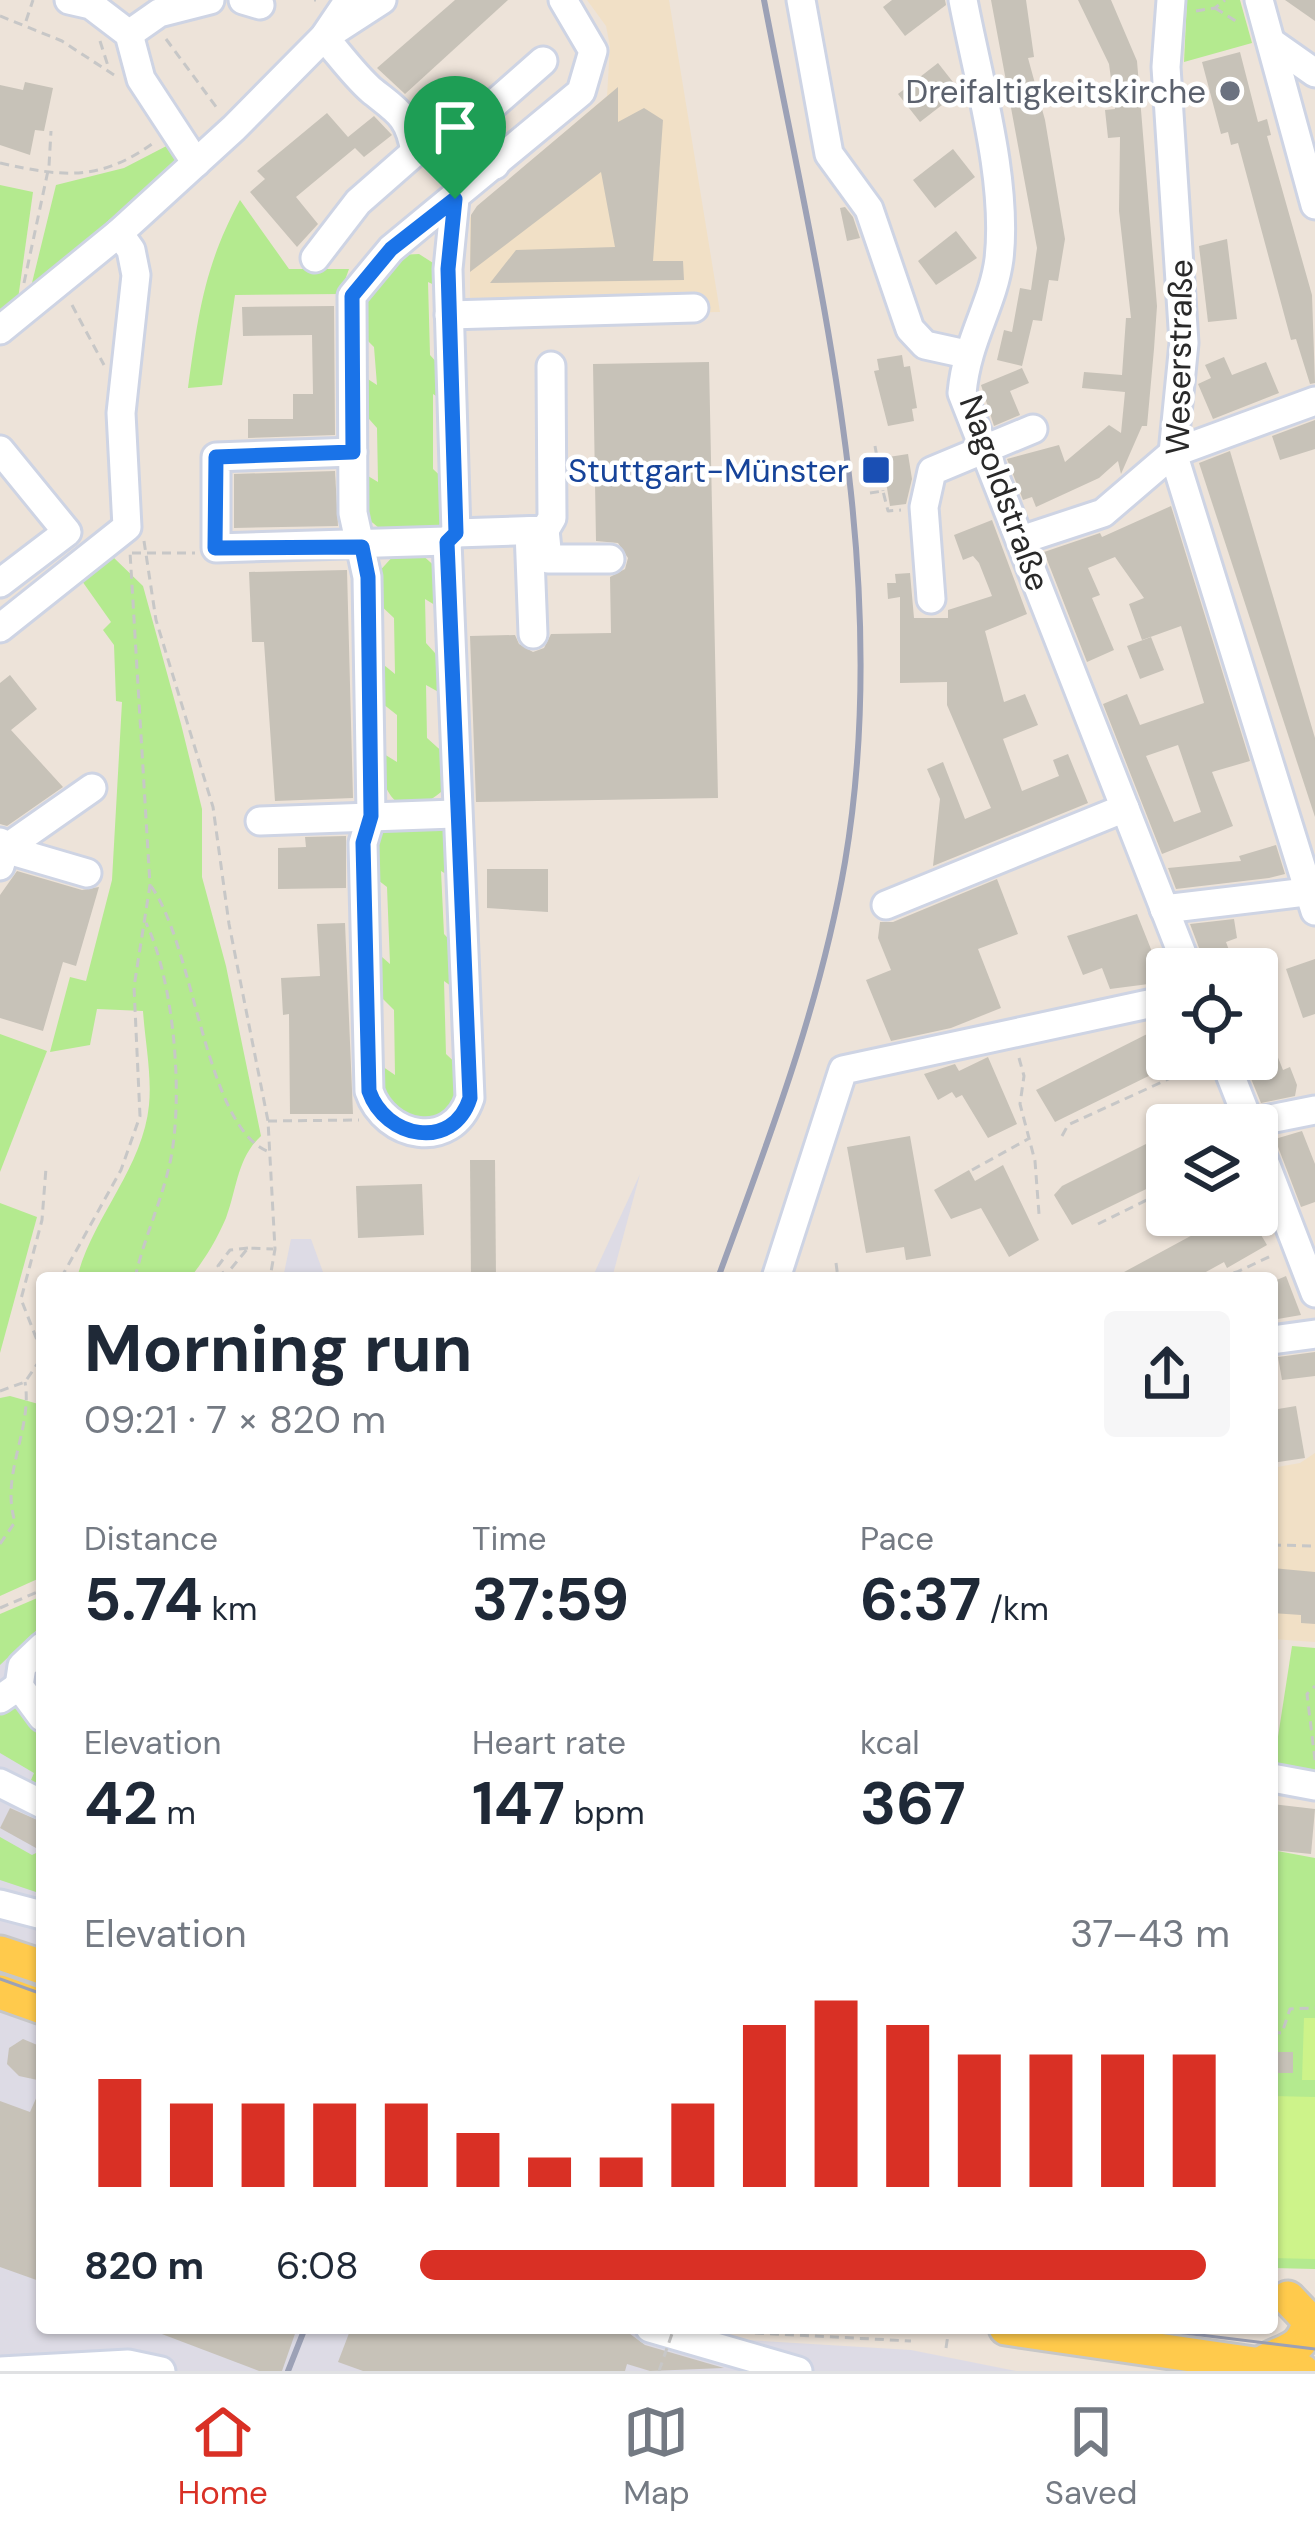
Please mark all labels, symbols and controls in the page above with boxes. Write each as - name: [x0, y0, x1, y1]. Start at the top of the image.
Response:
- place label: Dreifaltigkeitskirche: [906, 70, 1206, 113]
- pin: [404, 76, 506, 199]
- marker: Dreifaltigkeitskirche: [1217, 78, 1243, 104]
- icon: arrive: [422, 94, 488, 160]
- street label: Weserstraße: [1156, 259, 1202, 455]
- street label: Nagoldstraße: [950, 389, 1060, 597]
- place label: Stuttgart-Münster: [568, 449, 849, 492]
- marker: Stuttgart-Münster: [860, 454, 892, 486]
- map controls: [1146, 948, 1278, 1236]
- button: locate: [1146, 948, 1278, 1080]
- button: layers: [1146, 1104, 1278, 1236]
- text: Morning run: [84, 1306, 472, 1391]
- button: share: [1104, 1311, 1230, 1437]
- text: 09:21 · 7 × 820 m: [84, 1394, 386, 1445]
- text: Distance: [84, 1517, 218, 1560]
- text: Time: [472, 1517, 547, 1560]
- text: Pace: [860, 1517, 934, 1560]
- text: 5.74: [84, 1560, 203, 1639]
- text: 37:59: [472, 1560, 629, 1639]
- text: 6:37: [860, 1560, 981, 1639]
- text: km: [203, 1587, 257, 1630]
- text: /km: [981, 1587, 1049, 1630]
- text: Elevation: [84, 1721, 222, 1764]
- text: Heart rate: [472, 1721, 626, 1764]
- text: kcal: [860, 1721, 920, 1764]
- text: 42: [84, 1764, 158, 1843]
- text: 147: [472, 1764, 565, 1843]
- text: 367: [860, 1764, 966, 1843]
- text: m: [158, 1791, 196, 1834]
- text: bpm: [565, 1791, 645, 1834]
- text: Elevation: [84, 1908, 247, 1959]
- text: 37–43 m: [1070, 1908, 1230, 1959]
- text: 820 m: [84, 2240, 204, 2291]
- text: 6:08: [276, 2240, 359, 2291]
- tab: Home: [178, 2399, 268, 2514]
- tab: Map: [623, 2399, 690, 2514]
- tab: Saved: [1045, 2399, 1137, 2514]

